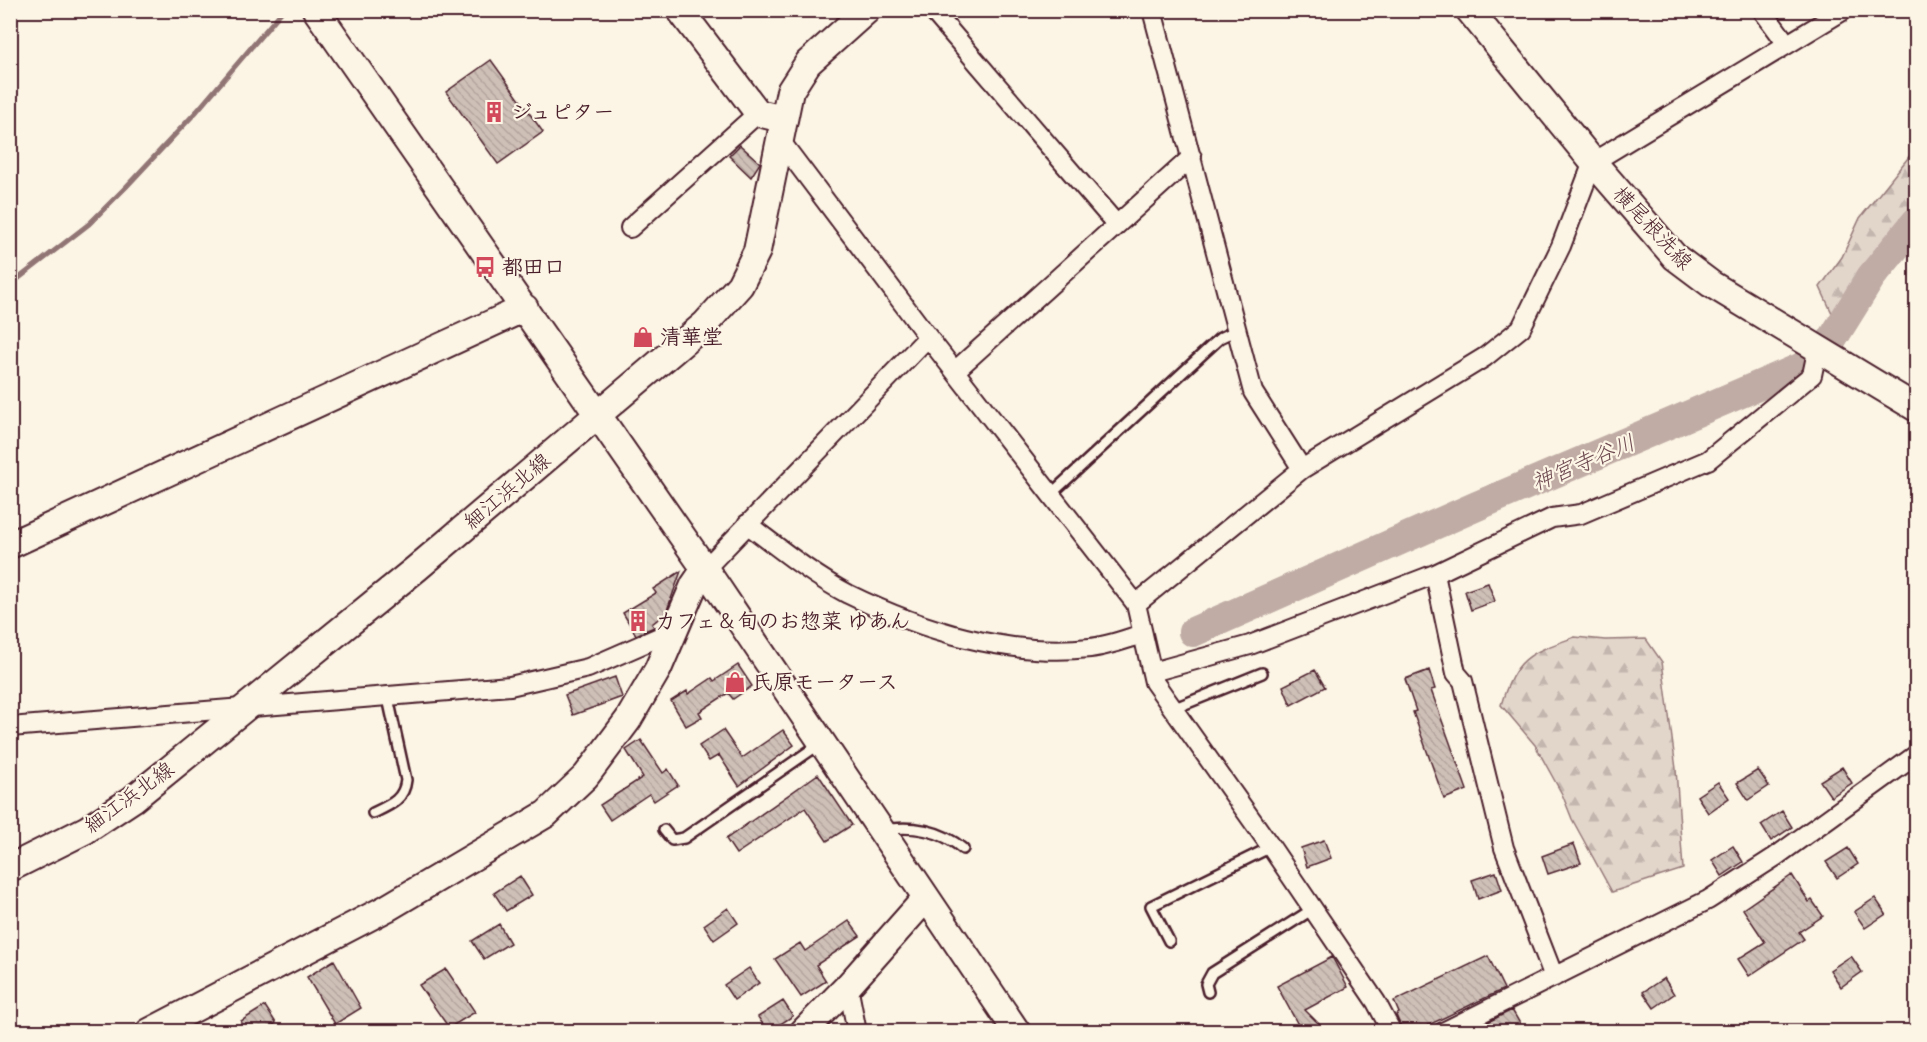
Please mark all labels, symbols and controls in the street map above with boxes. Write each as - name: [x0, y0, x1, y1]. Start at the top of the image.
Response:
- place label: ジュピター: [511, 99, 614, 129]
- building icon: ジュピター: [482, 100, 506, 124]
- street label: 横尾根洗線: [1605, 181, 1698, 278]
- place label: 都田口: [502, 254, 565, 284]
- bus stop icon: 都田口: [473, 255, 497, 279]
- place label: 清華堂: [660, 324, 723, 354]
- shop icon: 清華堂: [631, 325, 655, 349]
- water label: 神宮寺谷川: [1527, 429, 1641, 501]
- street label: 細江浜北線: [458, 447, 558, 538]
- place label: カフェ＆旬のお惣菜 ゆあん: [655, 608, 910, 638]
- building icon: カフェ＆旬のお惣菜 ゆあん: [626, 609, 650, 633]
- place label: 氏原モータース: [752, 669, 898, 699]
- shop icon: 氏原モータース: [723, 670, 747, 694]
- street label: 細江浜北線: [79, 756, 181, 842]

